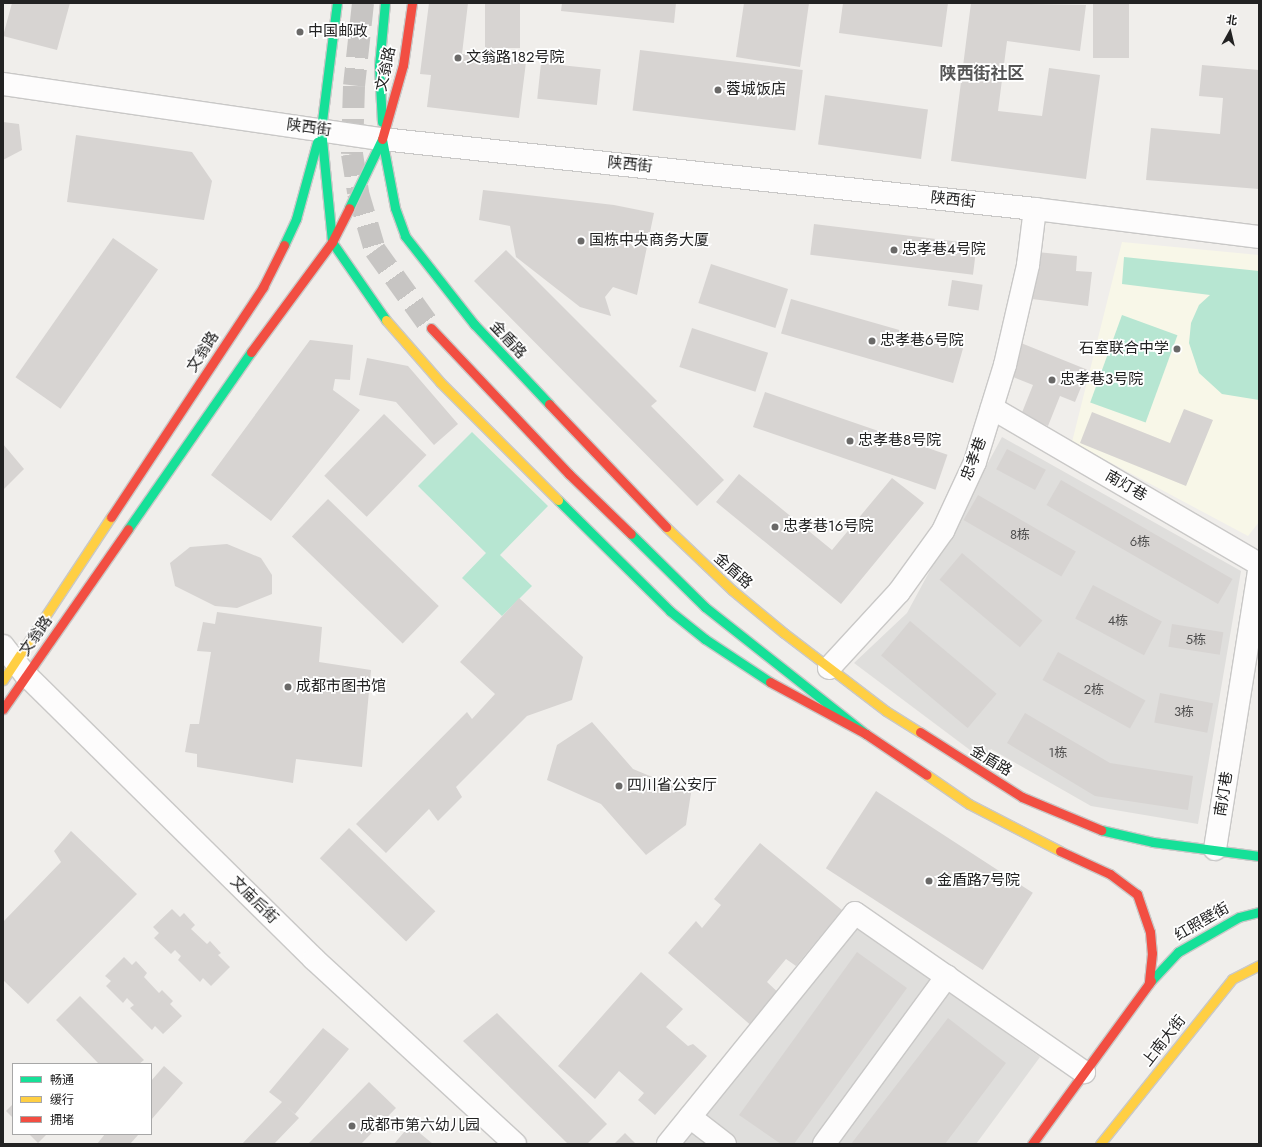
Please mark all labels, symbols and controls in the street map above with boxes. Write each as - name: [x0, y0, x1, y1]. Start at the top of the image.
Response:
- text: 北: [1225, 11, 1238, 29]
- north arrow: [1210, 12, 1250, 52]
- place label: 中国邮政: [308, 23, 368, 41]
- marker: 中国邮政: [295, 27, 305, 37]
- street label: 文翁路: [373, 45, 399, 93]
- place label: 文翁路182号院: [466, 49, 564, 67]
- marker: 文翁路182号院: [453, 53, 463, 63]
- district label: 陕西街社区: [940, 64, 1024, 84]
- place label: 蓉城饭店: [726, 81, 786, 99]
- marker: 蓉城饭店: [713, 85, 723, 95]
- street label: 陕西街: [285, 116, 333, 140]
- street label: 陕西街: [607, 154, 653, 176]
- street label: 陕西街: [930, 189, 976, 211]
- place label: 国栋中央商务大厦: [589, 232, 709, 250]
- marker: 国栋中央商务大厦: [576, 236, 586, 246]
- place label: 忠孝巷4号院: [902, 241, 986, 259]
- marker: 忠孝巷4号院: [889, 245, 899, 255]
- street label: 金盾路: [486, 317, 530, 363]
- street label: 文翁路: [183, 328, 223, 376]
- place label: 忠孝巷6号院: [880, 332, 964, 350]
- marker: 忠孝巷6号院: [867, 336, 877, 346]
- place label: 石室联合中学: [1079, 340, 1169, 358]
- marker: 石室联合中学: [1172, 344, 1182, 354]
- place label: 忠孝巷3号院: [1060, 371, 1143, 389]
- marker: 忠孝巷3号院: [1047, 375, 1057, 385]
- place label: 忠孝巷8号院: [858, 432, 941, 450]
- street label: 忠孝巷: [958, 435, 990, 483]
- marker: 忠孝巷8号院: [845, 436, 855, 446]
- street label: 南灯巷: [1102, 467, 1150, 505]
- place label: 忠孝巷16号院: [783, 518, 873, 536]
- marker: 忠孝巷16号院: [770, 522, 780, 532]
- house number: 8栋: [1010, 527, 1030, 543]
- house number: 6栋: [1130, 534, 1150, 550]
- street label: 金盾路: [710, 549, 756, 593]
- street label: 文翁路: [16, 612, 56, 660]
- house number: 4栋: [1108, 613, 1128, 629]
- house number: 5栋: [1186, 632, 1206, 648]
- place label: 成都市图书馆: [296, 678, 386, 696]
- marker: 成都市图书馆: [283, 682, 293, 692]
- house number: 2栋: [1084, 682, 1104, 698]
- house number: 3栋: [1174, 704, 1194, 720]
- street label: 金盾路: [967, 742, 1015, 780]
- house number: 1栋: [1049, 745, 1067, 761]
- street label: 南灯巷: [1212, 770, 1236, 818]
- place label: 四川省公安厅: [627, 777, 717, 795]
- marker: 四川省公安厅: [614, 781, 624, 791]
- street label: 文庙后街: [226, 872, 282, 928]
- place label: 金盾路7号院: [937, 872, 1020, 890]
- marker: 金盾路7号院: [924, 876, 934, 886]
- street label: 红照壁街: [1172, 899, 1232, 945]
- street label: 上南大街: [1138, 1012, 1190, 1070]
- legend: [12, 1063, 152, 1135]
- text: 畅通: [50, 1071, 74, 1089]
- text: 缓行: [50, 1091, 74, 1109]
- text: 拥堵: [50, 1111, 74, 1129]
- place label: 成都市第六幼儿园: [360, 1117, 480, 1135]
- marker: 成都市第六幼儿园: [347, 1121, 357, 1131]

